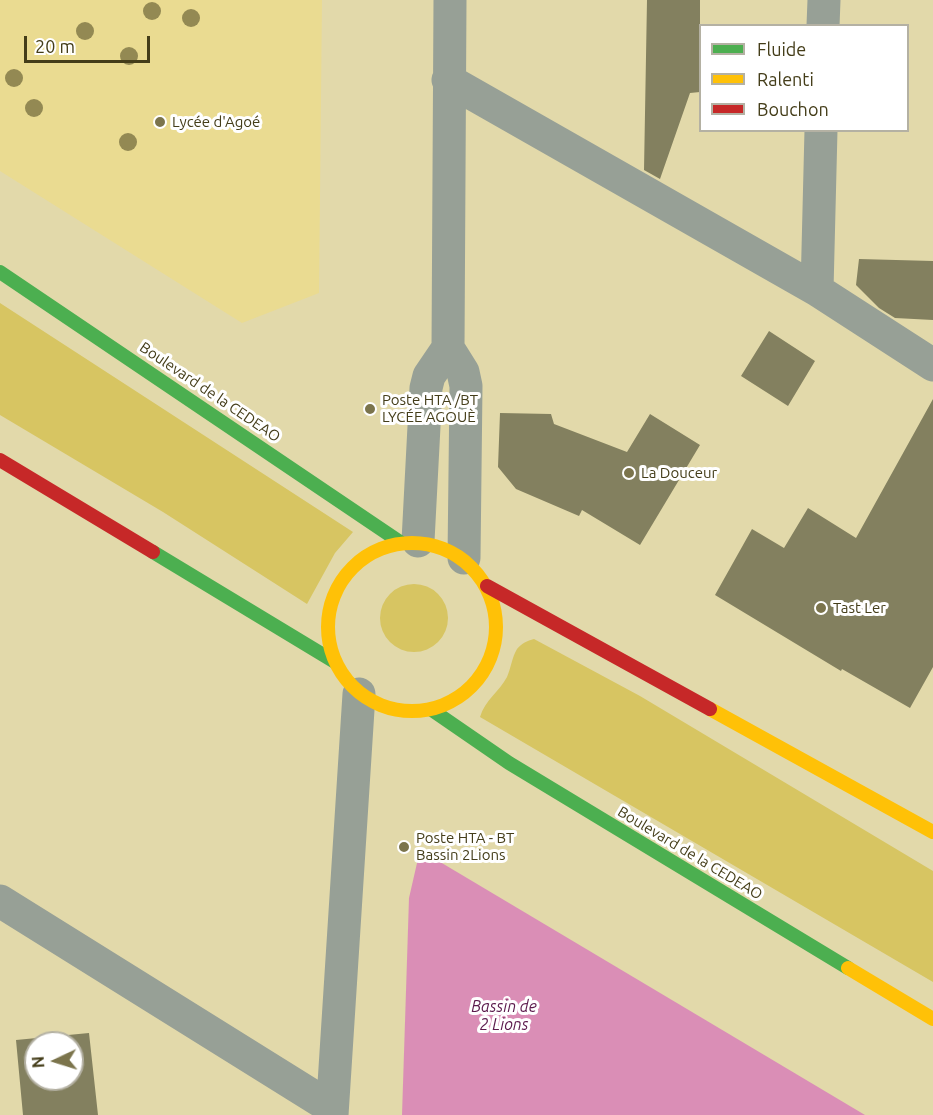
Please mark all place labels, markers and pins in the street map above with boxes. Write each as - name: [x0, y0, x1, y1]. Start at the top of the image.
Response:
- place label: Lycée d'Agoé: [172, 113, 260, 131]
- marker: Lycée d'Agoé: [153, 115, 167, 129]
- place label: Poste HTA /BT LYCÉE AGOUÈ: [382, 391, 478, 426]
- marker: Poste HTA /BT LYCÉE AGOUÈ: [363, 402, 377, 416]
- place label: La Douceur: [641, 464, 717, 482]
- marker: La Douceur: [622, 466, 636, 480]
- place label: Tast Ler: [833, 599, 886, 617]
- marker: Tast Ler: [814, 601, 828, 615]
- place label: Poste HTA - BT Bassin 2Lions: [416, 829, 514, 864]
- marker: Poste HTA - BT Bassin 2Lions: [397, 840, 411, 854]

